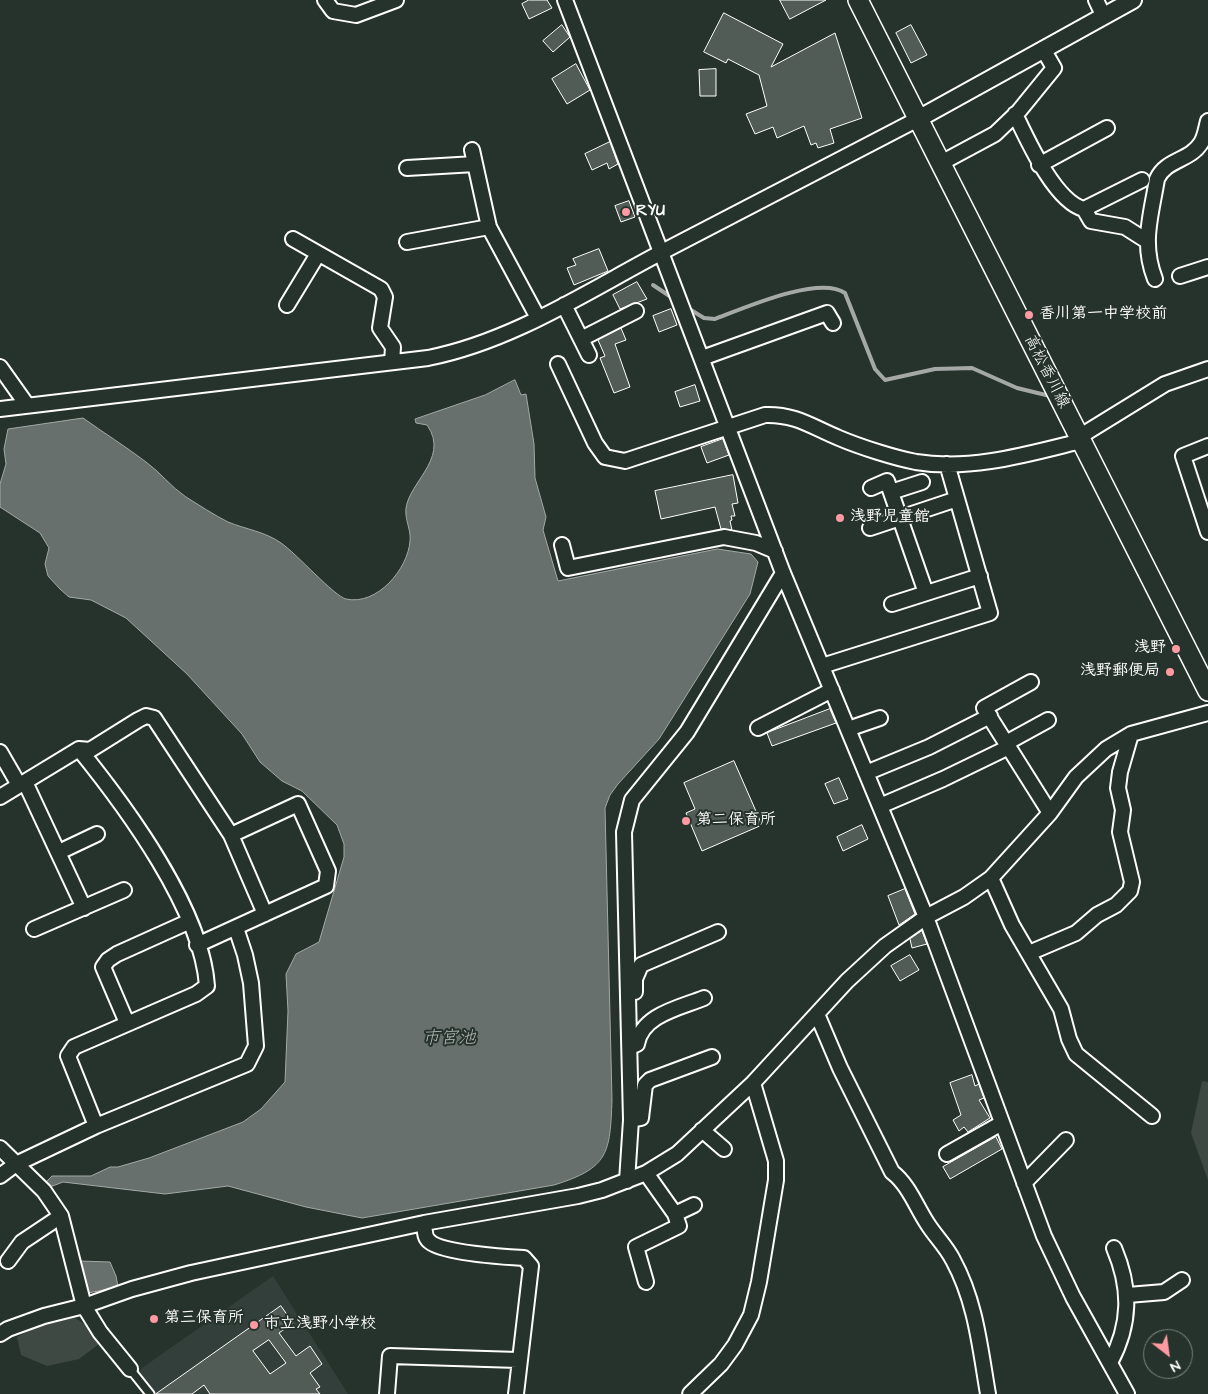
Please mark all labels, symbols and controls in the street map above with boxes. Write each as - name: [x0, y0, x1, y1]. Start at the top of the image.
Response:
- place label: RYU: [636, 202, 665, 222]
- marker: RYU: [620, 206, 632, 218]
- place label: 香川第一中学校前: [1039, 305, 1167, 325]
- marker: 香川第一中学校前: [1023, 309, 1035, 321]
- street label: 高松香川線: [1019, 332, 1073, 412]
- place label: 浅野児童館: [850, 508, 930, 528]
- marker: 浅野児童館: [834, 512, 846, 524]
- place label: 浅野: [1134, 639, 1166, 659]
- marker: 浅野: [1170, 643, 1182, 655]
- place label: 浅野郵便局: [1080, 662, 1160, 682]
- marker: 浅野郵便局: [1164, 666, 1176, 678]
- place label: 第二保育所: [696, 811, 776, 831]
- marker: 第二保育所: [680, 815, 692, 827]
- water label: 市宮池: [422, 1028, 476, 1050]
- place label: 第三保育所: [164, 1309, 244, 1329]
- marker: 第三保育所: [148, 1313, 160, 1325]
- place label: 市立浅野小学校: [264, 1315, 376, 1335]
- marker: 市立浅野小学校: [248, 1319, 260, 1331]
- north arrow: [1143, 1329, 1193, 1379]
- text: N: [1166, 1355, 1184, 1377]

